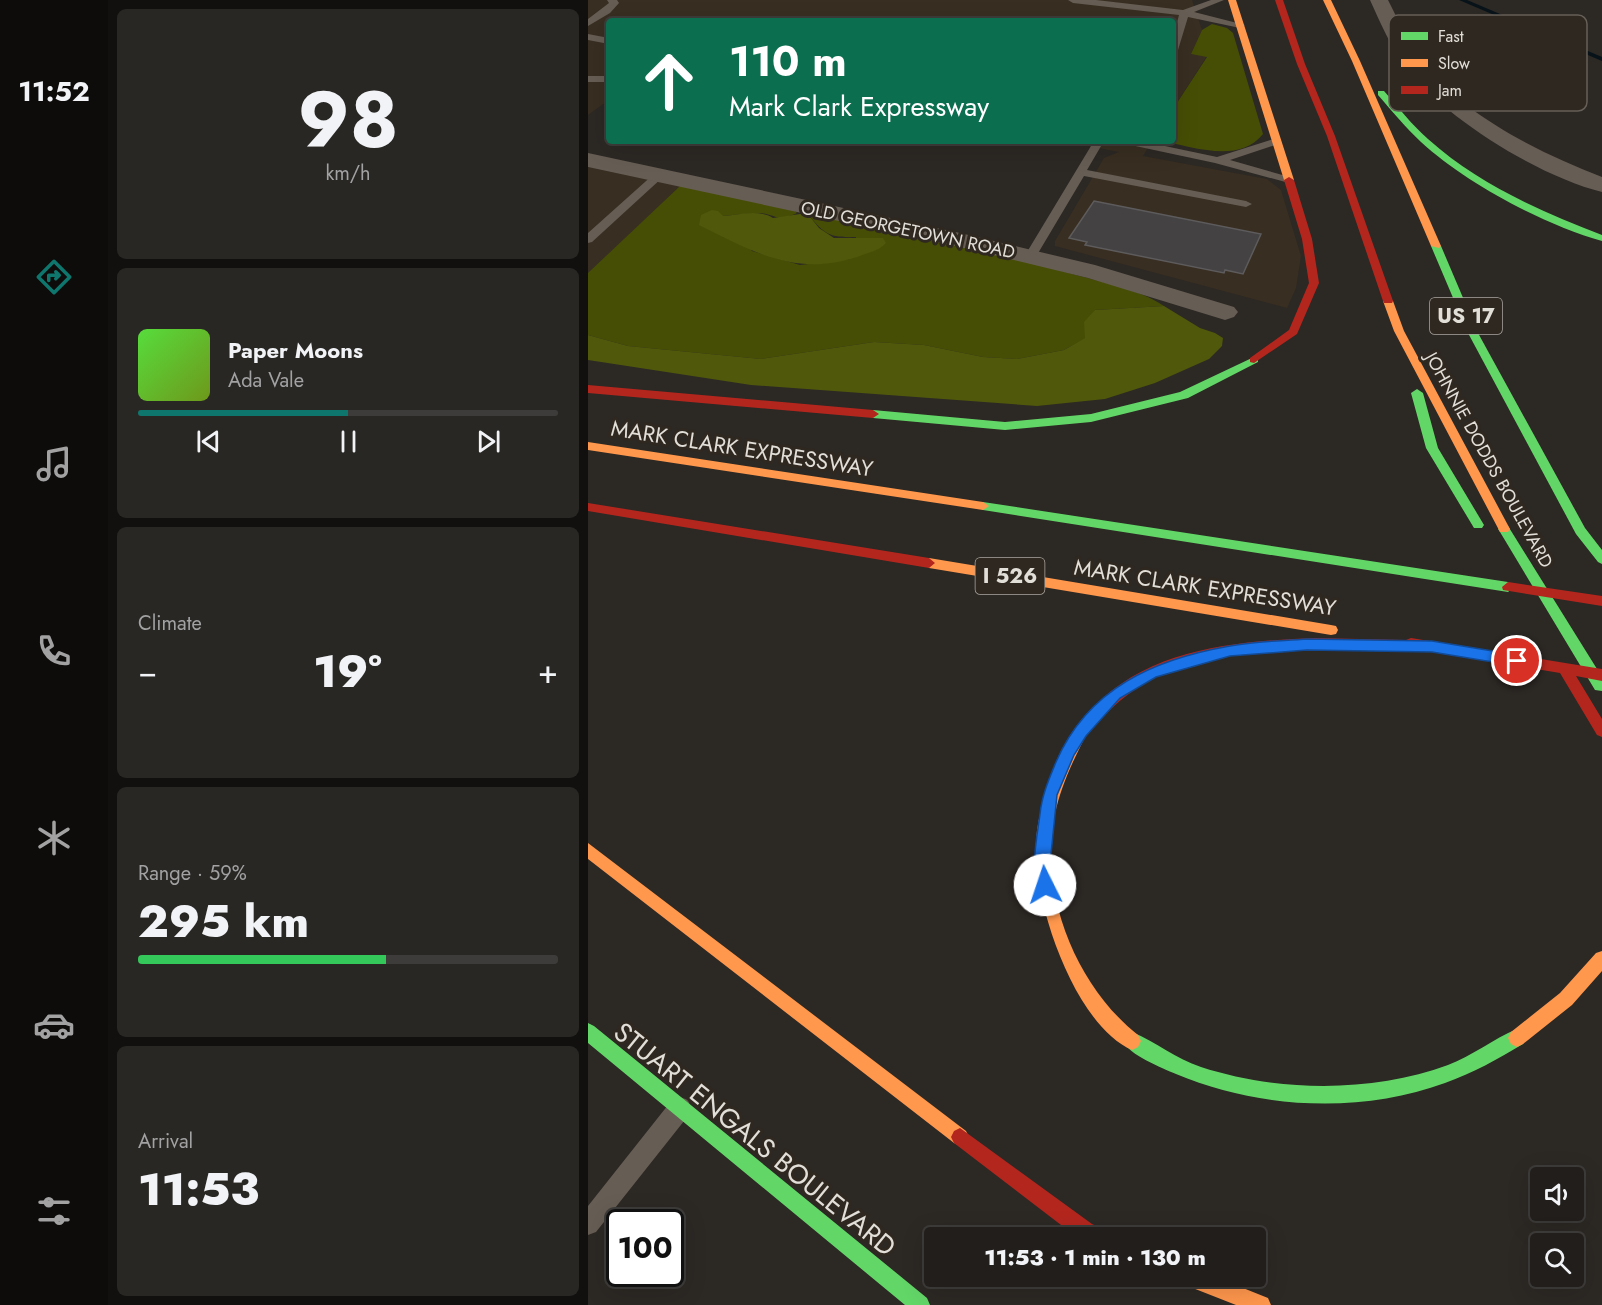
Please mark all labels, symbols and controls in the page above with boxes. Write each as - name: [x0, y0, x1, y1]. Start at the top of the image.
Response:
- legend: [1389, 15, 1587, 111]
- text: Fast: [1438, 25, 1464, 48]
- text: 110 m: [729, 31, 847, 92]
- icon: ahead: [630, 42, 708, 120]
- text: Slow: [1438, 52, 1470, 75]
- text: 98: [297, 64, 399, 176]
- text: 11:52: [18, 72, 90, 111]
- text: Jam: [1436, 79, 1462, 102]
- text: Mark Clark Expressway: [729, 87, 989, 126]
- text: km/h: [325, 159, 371, 188]
- street label: OLD GEORGETOWN ROAD: [799, 195, 1017, 265]
- icon: directions: [33, 256, 75, 298]
- road number: US 17: [1430, 298, 1502, 334]
- text: Paper Moons: [228, 334, 363, 366]
- street label: JOHNNIE DODDS BOULEVARD: [1418, 346, 1559, 573]
- text: Ada Vale: [228, 366, 304, 395]
- street label: MARK CLARK EXPRESSWAY: [609, 411, 876, 485]
- icon: previous: [192, 425, 225, 458]
- icon: pause: [332, 425, 365, 458]
- icon: next: [472, 425, 505, 458]
- icon: music: [33, 443, 75, 485]
- street label: MARK CLARK EXPRESSWAY: [1072, 550, 1339, 624]
- road number: I 526: [976, 558, 1044, 594]
- text: Climate: [138, 609, 202, 638]
- icon: phone: [33, 630, 75, 672]
- pin: [1491, 635, 1542, 686]
- text: 19°: [313, 639, 382, 704]
- icon: arrive: [1500, 644, 1533, 677]
- text: −: [138, 648, 157, 695]
- text: +: [538, 648, 558, 695]
- icon: climate: [33, 817, 75, 859]
- position arrow: [1013, 853, 1077, 917]
- text: Range · 59%: [138, 859, 247, 888]
- text: 295 km: [138, 889, 309, 954]
- icon: car: [33, 1004, 75, 1046]
- street label: STUART ENGALS BOULEVARD: [605, 1013, 905, 1265]
- text: Arrival: [138, 1127, 193, 1156]
- text: 11:53: [138, 1157, 259, 1222]
- map controls: [1530, 1167, 1584, 1287]
- button: sound: [1530, 1167, 1584, 1221]
- icon: filters: [33, 1190, 75, 1232]
- speed limit sign: 100: [606, 1209, 684, 1287]
- button: search: [1530, 1233, 1584, 1287]
- text: 11:53 · 1 min · 130 m: [984, 1241, 1206, 1273]

